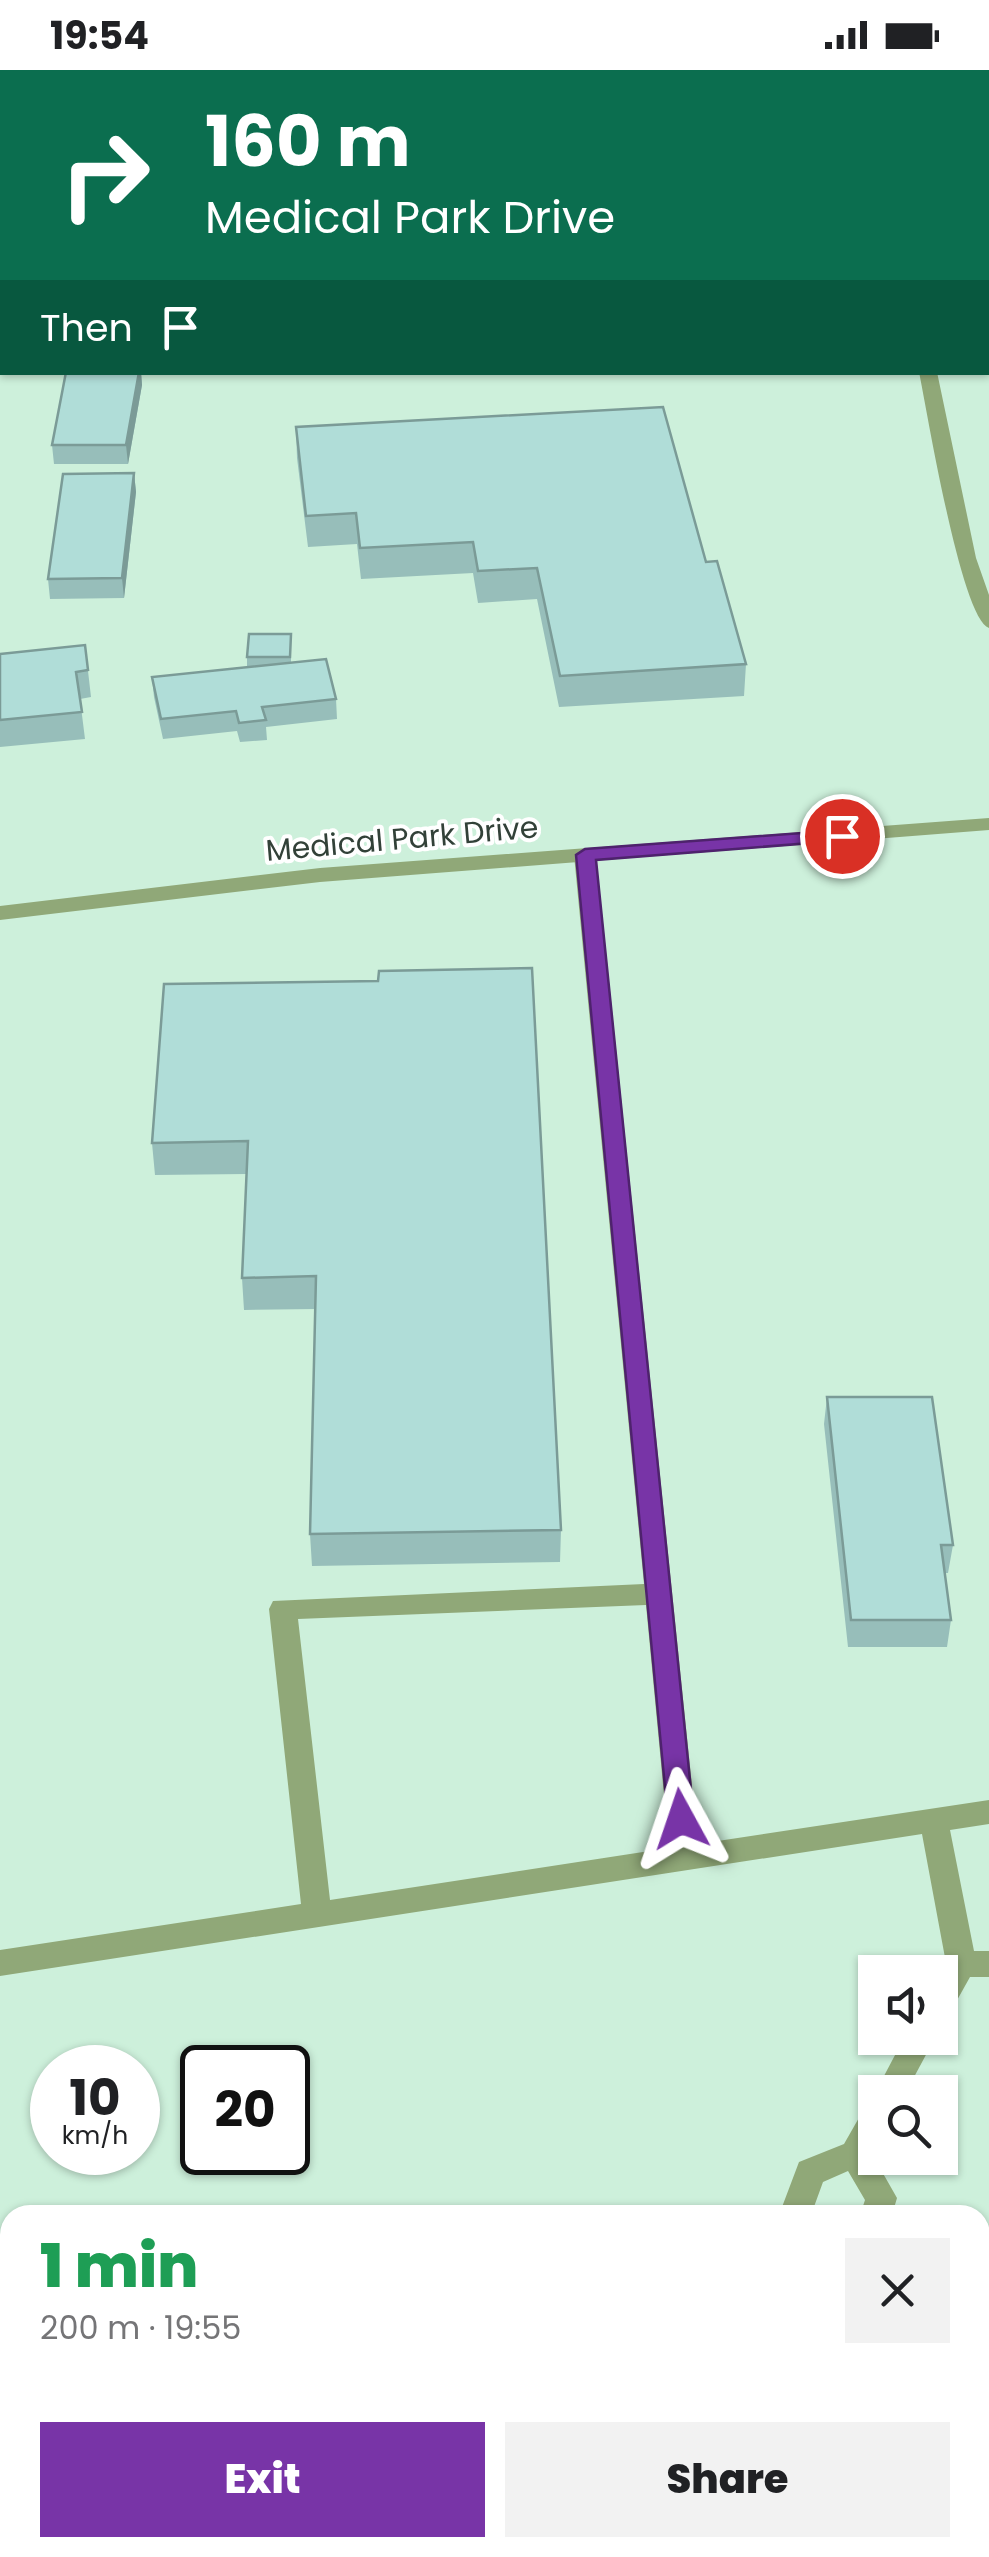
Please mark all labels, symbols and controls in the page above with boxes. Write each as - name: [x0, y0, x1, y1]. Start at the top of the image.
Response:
- text: 19:54: [50, 9, 149, 62]
- text: 160 m: [205, 92, 411, 191]
- icon: right: [40, 110, 170, 240]
- text: Medical Park Drive: [205, 186, 615, 249]
- icon: arrive: [153, 300, 208, 355]
- text: Then: [40, 301, 133, 354]
- pin: [800, 794, 885, 879]
- street label: Medical Park Drive: [264, 805, 540, 872]
- icon: arrive: [815, 809, 870, 864]
- position arrow: [629, 1767, 733, 1871]
- map controls: [858, 1955, 958, 2175]
- button: sound: [858, 1955, 958, 2055]
- speed limit sign: 20: [180, 2045, 310, 2175]
- text: 10: [69, 2062, 121, 2133]
- button: search: [858, 2075, 958, 2175]
- text: km/h: [62, 2118, 128, 2153]
- text: 1 min: [40, 2224, 198, 2308]
- button: close: [845, 2238, 950, 2343]
- text: 200 m · 19:55: [40, 2305, 241, 2350]
- button: Exit: [40, 2422, 485, 2537]
- button: Share: [505, 2422, 950, 2537]

